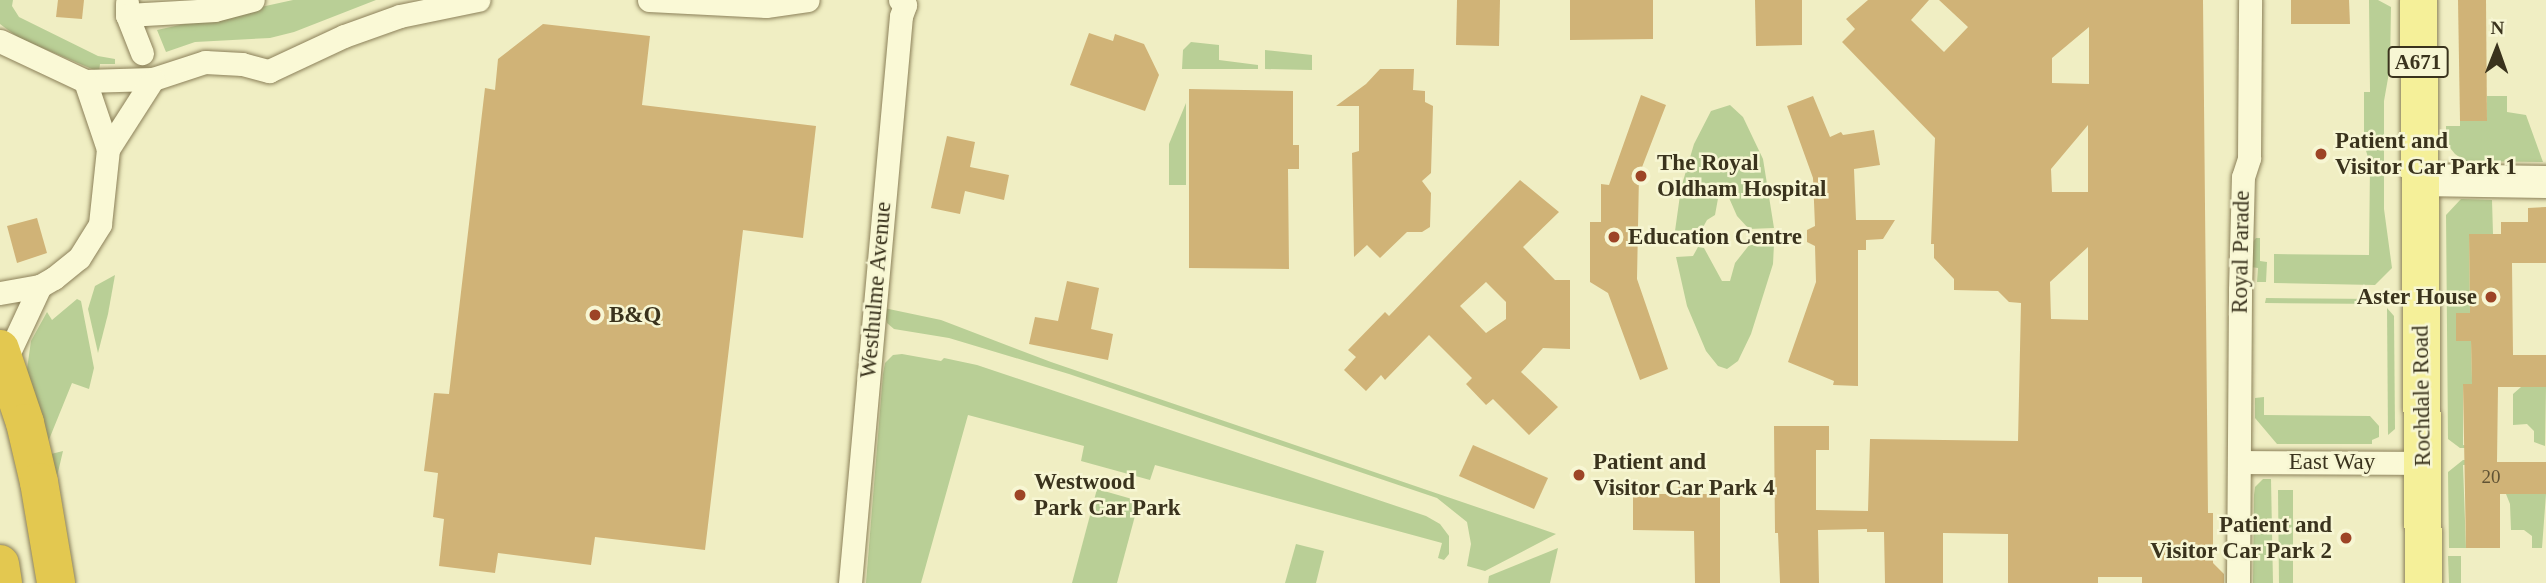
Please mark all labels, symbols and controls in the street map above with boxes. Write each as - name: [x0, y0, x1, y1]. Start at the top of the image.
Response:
- north arrow: [2462, 14, 2532, 84]
- text: N: [2490, 17, 2504, 38]
- road number: A671: [2386, 44, 2450, 80]
- place label: Patient and Visitor Car Park 1: [2335, 127, 2517, 181]
- marker: Patient and Visitor Car Park 1: [2313, 146, 2329, 162]
- place label: The Royal Oldham Hospital: [1657, 149, 1826, 203]
- marker: The Royal Oldham Hospital: [1631, 166, 1651, 186]
- street label: Royal Parade: [2226, 190, 2256, 314]
- street label: Westhulme Avenue: [854, 200, 898, 380]
- place label: Education Centre: [1628, 223, 1802, 251]
- marker: Education Centre: [1606, 229, 1622, 245]
- place label: Aster House: [2356, 283, 2477, 311]
- marker: Aster House: [2483, 289, 2499, 305]
- place label: B&Q: [609, 301, 661, 329]
- marker: B&Q: [587, 307, 603, 323]
- street label: Rochdale Road: [2407, 325, 2437, 467]
- place label: Patient and Visitor Car Park 4: [1593, 448, 1775, 502]
- street label: East Way: [2289, 448, 2375, 476]
- house number: 20: [2482, 466, 2500, 488]
- marker: Patient and Visitor Car Park 4: [1571, 467, 1587, 483]
- place label: Westwood Park Car Park: [1034, 468, 1181, 522]
- marker: Westwood Park Car Park: [1012, 487, 1028, 503]
- place label: Patient and Visitor Car Park 2: [2150, 511, 2332, 565]
- marker: Patient and Visitor Car Park 2: [2338, 530, 2354, 546]

